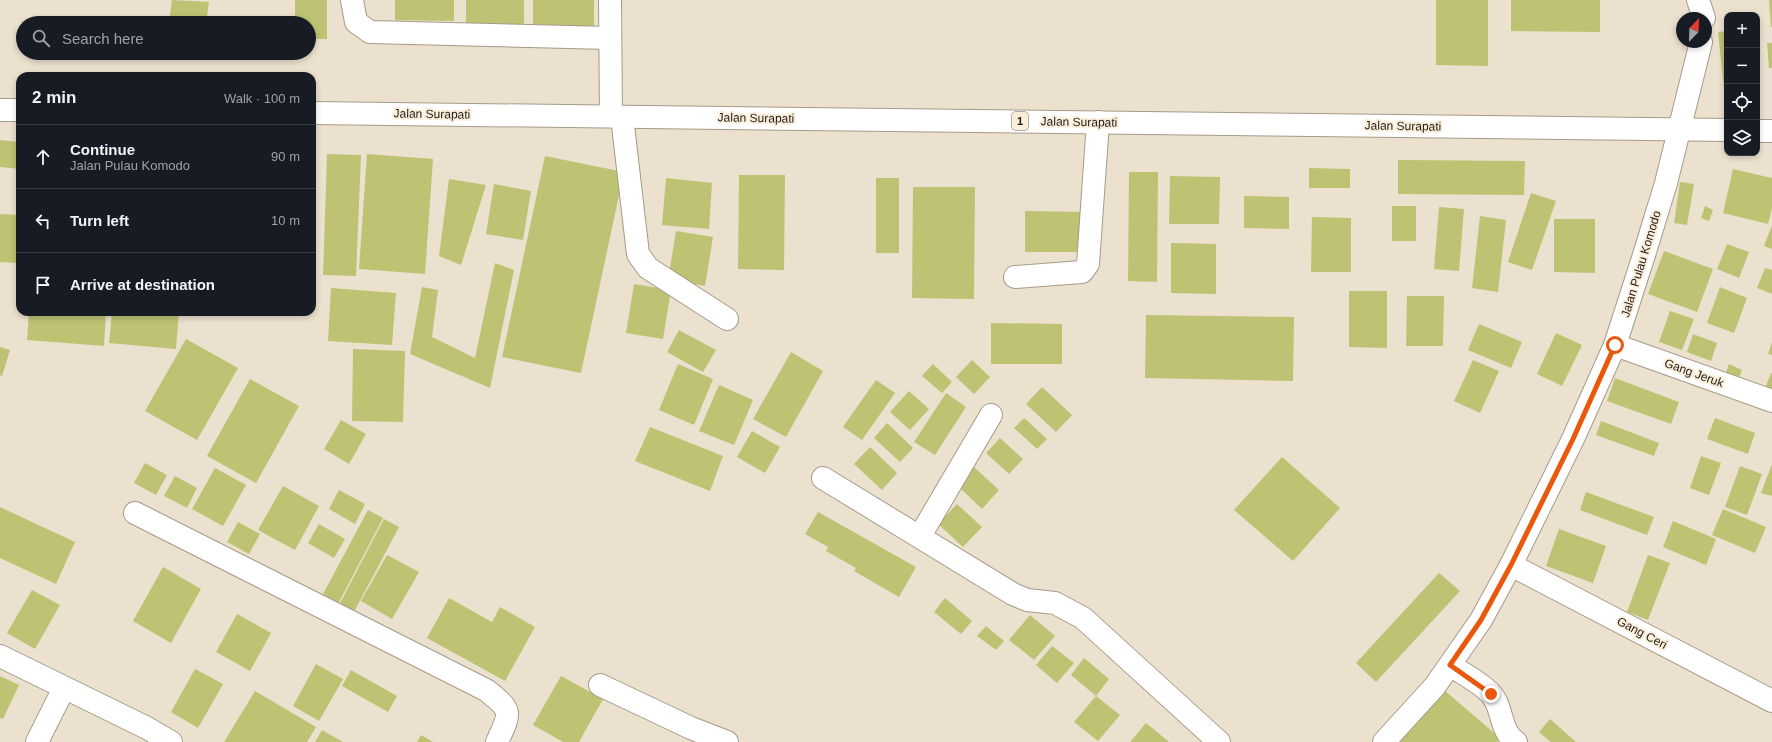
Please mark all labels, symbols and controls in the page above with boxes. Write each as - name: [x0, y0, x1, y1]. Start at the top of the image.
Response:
- north arrow: [1676, 12, 1712, 48]
- map controls: [1724, 12, 1760, 156]
- button: +: [1724, 12, 1760, 48]
- search box: [16, 16, 316, 60]
- icon: search: [30, 27, 52, 49]
- text: Search here: [62, 30, 144, 47]
- button: −: [1724, 48, 1760, 84]
- button: locate: [1724, 84, 1760, 120]
- text: 2 min: [32, 88, 76, 107]
- text: Walk · 100 m: [224, 91, 300, 106]
- street label: Jalan Surapati: [394, 106, 470, 122]
- street label: Jalan Surapati: [718, 110, 794, 126]
- road number: 1: [1012, 112, 1028, 130]
- street label: Jalan Surapati: [1041, 114, 1117, 130]
- street label: Jalan Surapati: [1365, 118, 1441, 134]
- button: layers: [1724, 120, 1760, 156]
- text: Continue: [70, 141, 135, 158]
- icon: ahead: [32, 146, 54, 168]
- text: 90 m: [271, 149, 300, 164]
- text: Jalan Pulau Komodo: [70, 158, 190, 173]
- street label: Jalan Pulau Komodo: [1618, 209, 1664, 319]
- icon: left: [32, 210, 54, 232]
- text: Turn left: [70, 212, 129, 229]
- text: 10 m: [271, 213, 300, 228]
- icon: arrive: [32, 274, 54, 296]
- text: Arrive at destination: [70, 276, 215, 293]
- route start: [1606, 336, 1624, 354]
- street label: Gang Jeruk: [1662, 356, 1726, 391]
- street label: Gang Ceri: [1615, 614, 1669, 652]
- route end: [1482, 685, 1500, 703]

